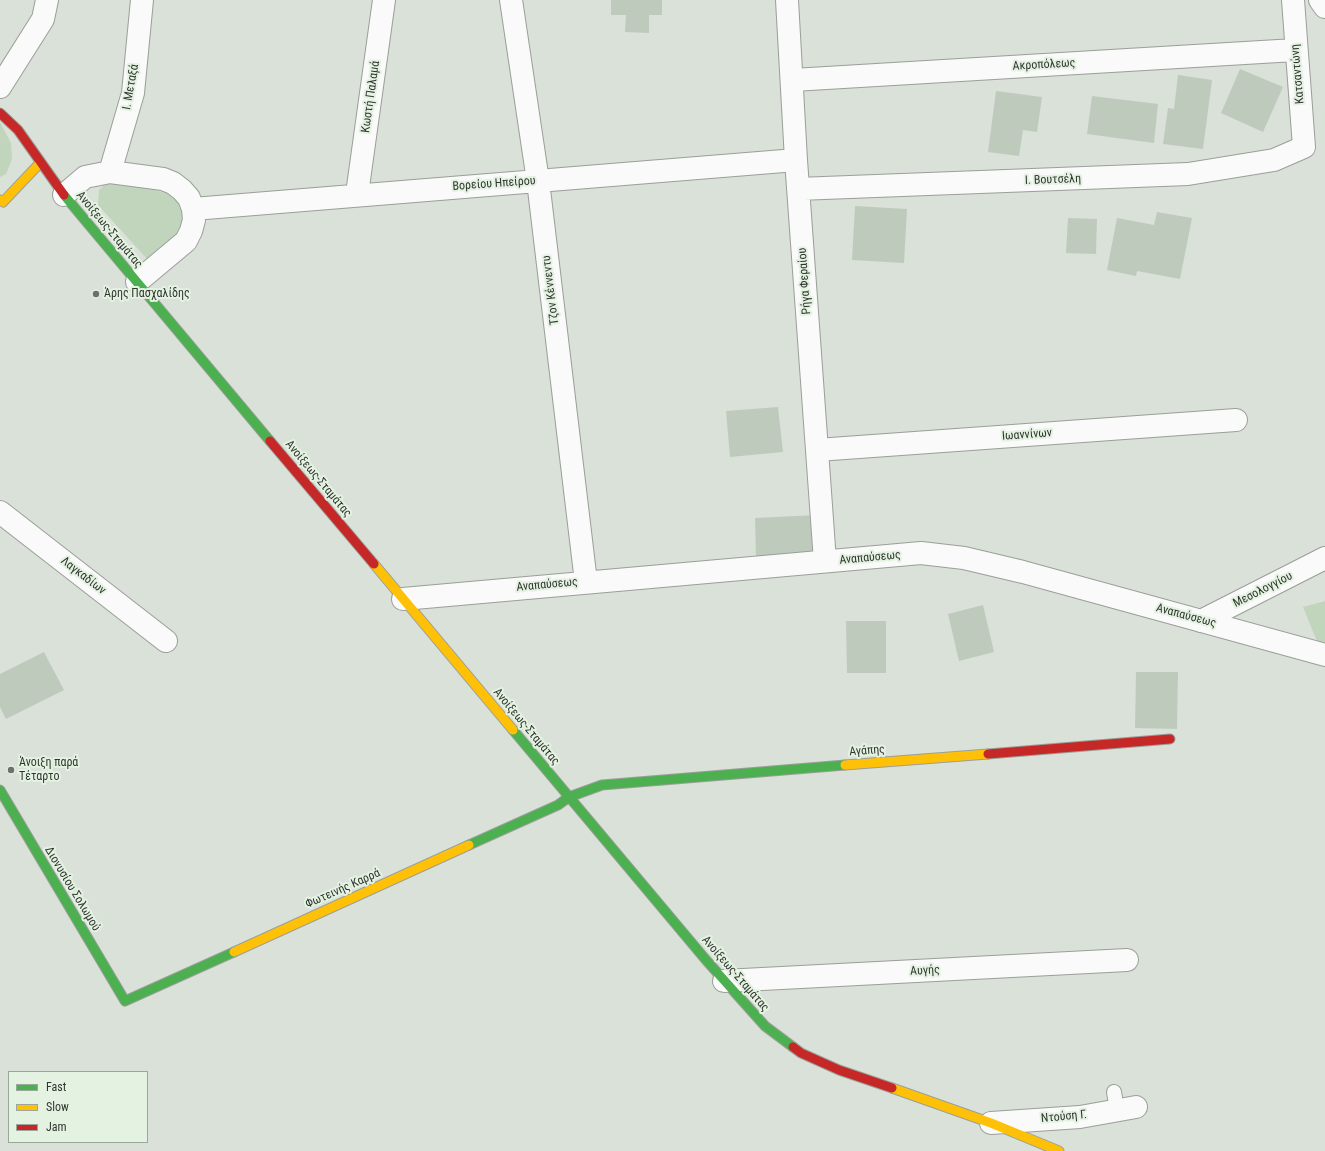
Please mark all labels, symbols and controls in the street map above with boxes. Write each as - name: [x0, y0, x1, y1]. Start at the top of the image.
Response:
- street label: Κατσαντώνη: [1288, 43, 1308, 105]
- street label: Ακροπόλεως: [1012, 56, 1076, 74]
- street label: Κωστή Παλαμά: [359, 60, 383, 134]
- street label: Ι. Μεταξά: [120, 63, 142, 111]
- street label: Ι. Βουτσέλη: [1025, 172, 1081, 188]
- street label: Βορείου Ηπείρου: [452, 174, 536, 194]
- street label: Ανοίξεως-Σταμάτας: [73, 189, 145, 271]
- street label: Ρήγα Φεραίου: [795, 247, 815, 315]
- street label: Τζον Κέννεντυ: [540, 254, 562, 326]
- place label: Άρης Πασχαλίδης: [104, 287, 190, 301]
- marker: Άρης Πασχαλίδης: [91, 289, 101, 299]
- street label: Ιωαννίνων: [1002, 426, 1052, 444]
- street label: Ανοίξεως-Σταμάτας: [282, 438, 354, 520]
- street label: Αναπαύσεως: [839, 548, 901, 568]
- street label: Λαγκαδίων: [58, 554, 108, 598]
- street label: Μεσολογγίου: [1231, 569, 1295, 611]
- street label: Αναπαύσεως: [516, 575, 578, 595]
- street label: Αναπαύσεως: [1154, 601, 1218, 631]
- street label: Ανοίξεως-Σταμάτας: [490, 686, 562, 768]
- street label: Αγάπης: [849, 743, 885, 759]
- place label: Άνοιξη παρά Τέταρτο: [19, 756, 78, 784]
- marker: Άνοιξη παρά Τέταρτο: [6, 765, 16, 775]
- street label: Διονυσίου Σολωμού: [41, 844, 103, 934]
- street label: Φωτεινής Καρρά: [303, 866, 383, 912]
- street label: Ανοίξεως-Σταμάτας: [698, 933, 772, 1015]
- street label: Αυγής: [910, 963, 940, 979]
- legend: [8, 1071, 148, 1143]
- text: Fast: [46, 1080, 66, 1094]
- text: Slow: [46, 1100, 69, 1114]
- street label: Ντούση Γ.: [1040, 1108, 1088, 1126]
- text: Jam: [46, 1120, 67, 1134]

